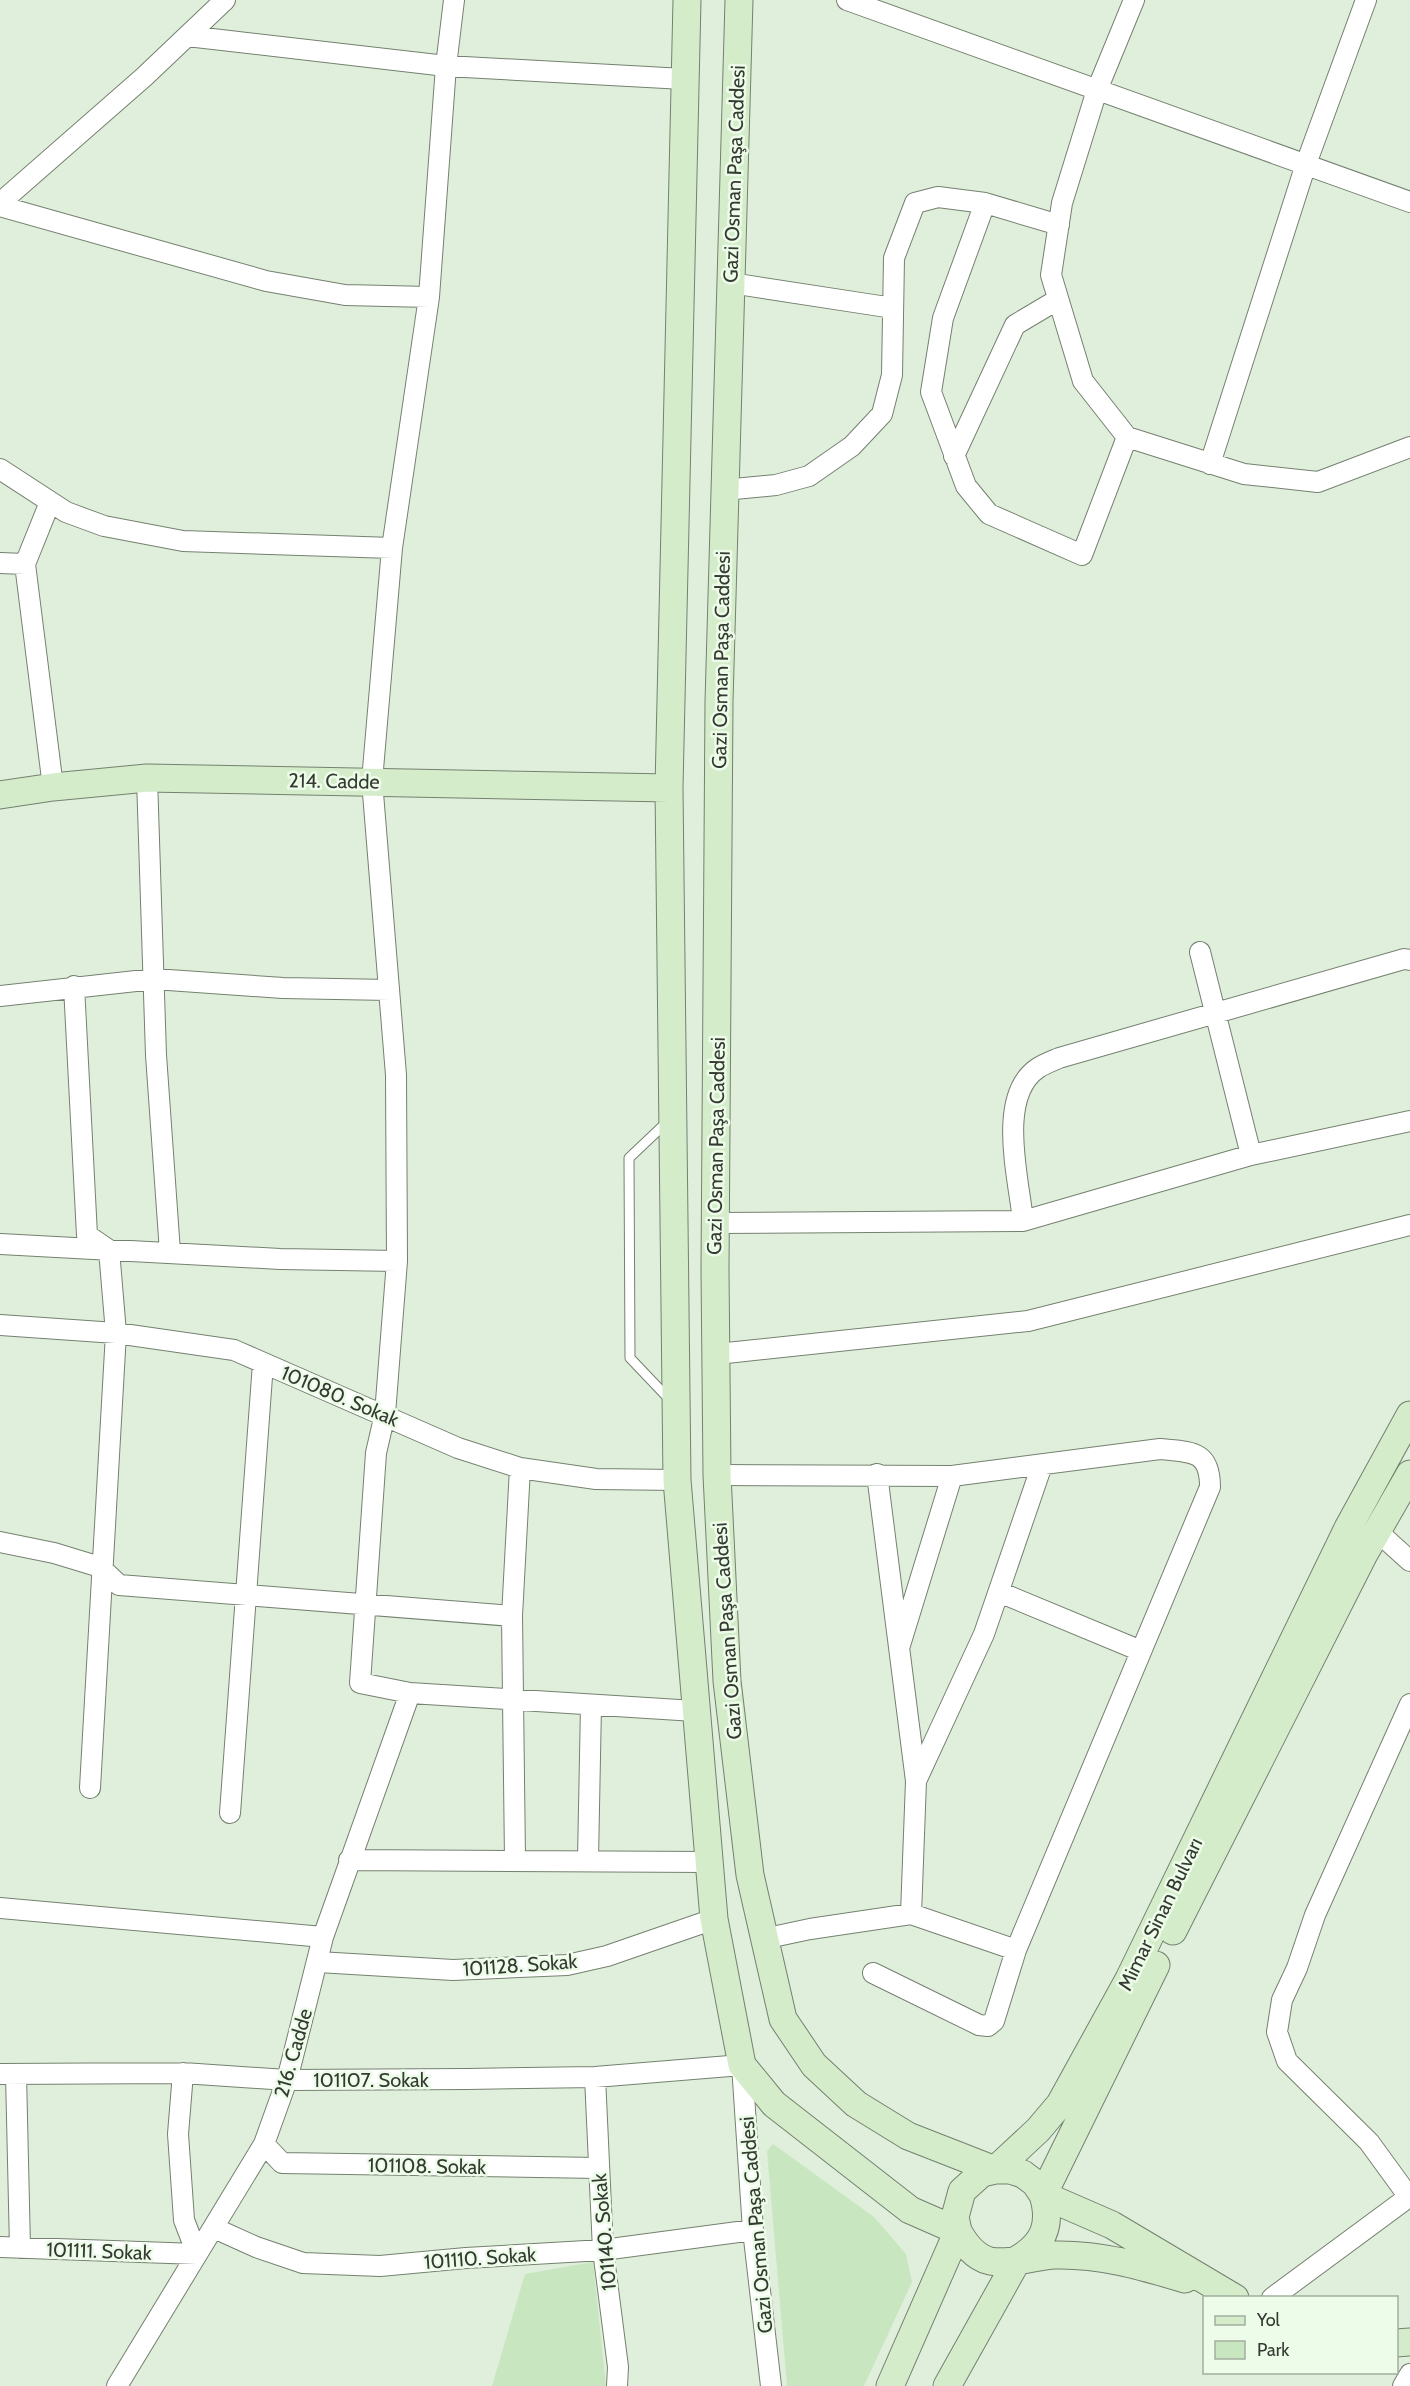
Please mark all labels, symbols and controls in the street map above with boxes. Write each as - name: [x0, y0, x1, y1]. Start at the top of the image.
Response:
- street label: Gazi Osman Paşa Caddesi: [718, 65, 750, 283]
- street label: Gazi Osman Paşa Caddesi: [707, 551, 735, 769]
- street label: 214. Cadde: [288, 768, 380, 794]
- street label: Gazi Osman Paşa Caddesi: [702, 1037, 730, 1255]
- street label: 101080. Sokak: [278, 1360, 402, 1432]
- street label: Gazi Osman Paşa Caddesi: [707, 1522, 747, 1740]
- street label: Mimar Sinan Bulvarı: [1113, 1834, 1207, 1994]
- street label: 101128. Sokak: [462, 1949, 578, 1981]
- street label: 216. Cadde: [269, 2006, 317, 2100]
- street label: 101107. Sokak: [313, 2068, 429, 2092]
- street label: Gazi Osman Paşa Caddesi: [735, 2116, 777, 2334]
- street label: 101108. Sokak: [368, 2153, 486, 2179]
- street label: 101140. Sokak: [587, 2172, 621, 2292]
- street label: 101111. Sokak: [46, 2237, 152, 2265]
- street label: 101110. Sokak: [423, 2242, 537, 2274]
- legend: [1203, 2296, 1398, 2374]
- text: Yol: [1256, 2309, 1281, 2331]
- text: Park: [1257, 2339, 1290, 2361]

